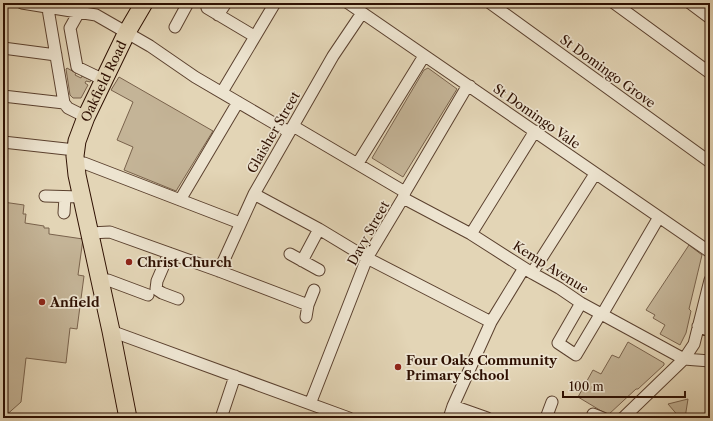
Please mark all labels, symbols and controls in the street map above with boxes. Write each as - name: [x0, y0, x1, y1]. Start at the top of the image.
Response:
- street label: St Domingo Grove: [557, 31, 659, 111]
- street label: Oakfield Road: [77, 38, 130, 124]
- street label: St Domingo Vale: [490, 80, 584, 152]
- street label: Glaisher Street: [243, 88, 303, 176]
- street label: Davy Street: [344, 198, 392, 268]
- street label: Kemp Avenue: [510, 237, 592, 297]
- place label: Christ Church: [137, 254, 232, 270]
- marker: Christ Church: [124, 257, 134, 267]
- place label: Anfield: [49, 294, 100, 310]
- marker: Anfield: [37, 297, 47, 307]
- place label: Four Oaks Community Primary School: [406, 352, 558, 383]
- marker: Four Oaks Community Primary School: [393, 362, 403, 372]
- scale bar: [563, 373, 685, 399]
- text: 100 m: [569, 379, 604, 394]

